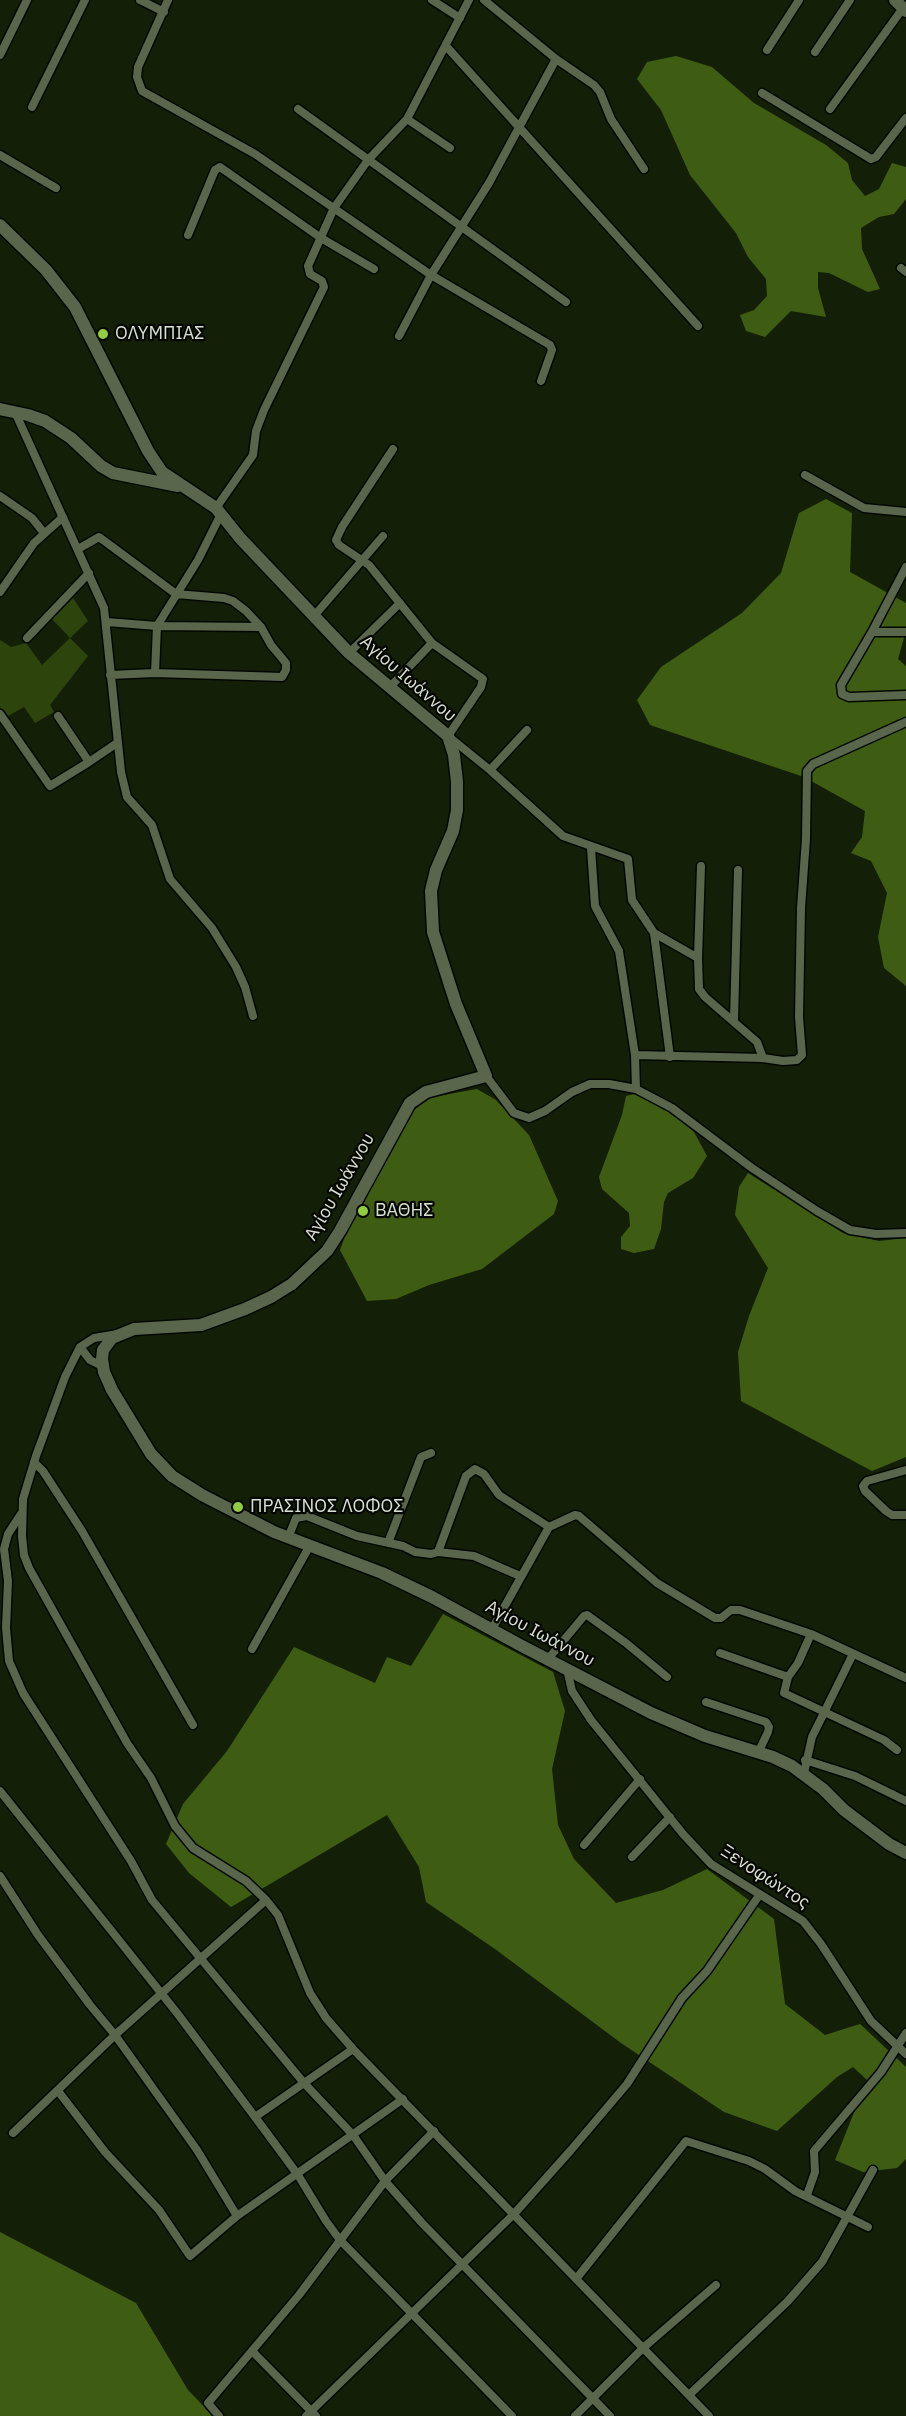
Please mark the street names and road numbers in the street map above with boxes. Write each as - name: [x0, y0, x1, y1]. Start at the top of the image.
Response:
- street label: Αγίου Ιωάννου: [355, 631, 461, 727]
- street label: Αγίου Ιωάννου: [300, 1129, 380, 1245]
- street label: Αγίου Ιωάννου: [482, 1596, 598, 1672]
- street label: Ξενοφώντος: [716, 1840, 814, 1914]

